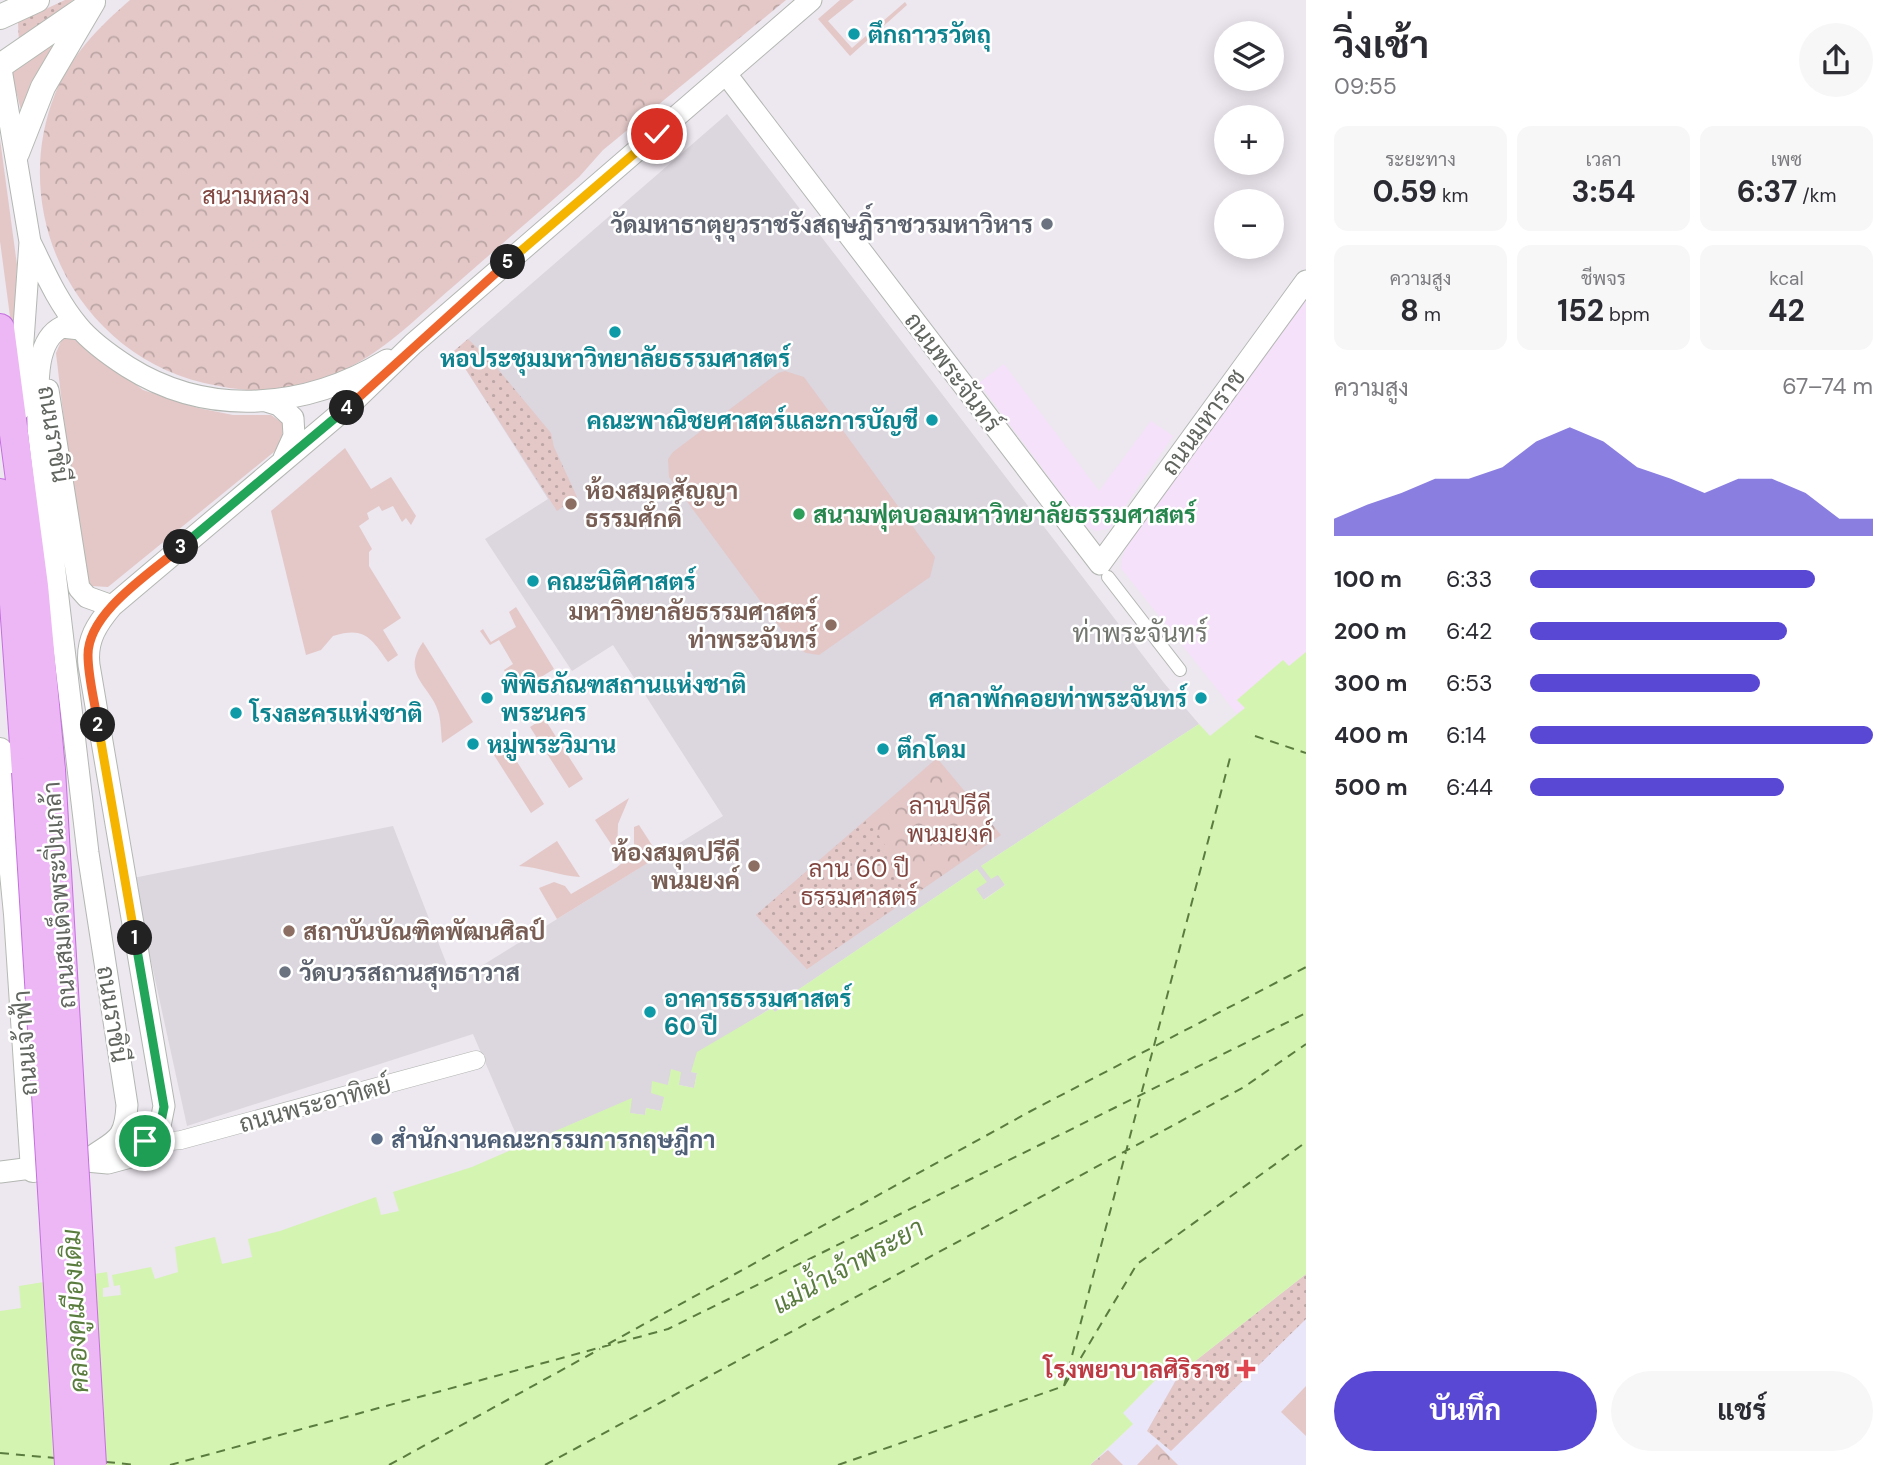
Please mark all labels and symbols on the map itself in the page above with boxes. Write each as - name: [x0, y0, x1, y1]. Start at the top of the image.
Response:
- place label: ตึกถาวรวัตถุ: [868, 19, 991, 52]
- marker: ตึกถาวรวัตถุ: [846, 26, 862, 42]
- pin: [627, 104, 687, 164]
- park label: สนามหลวง: [202, 180, 310, 211]
- place label: วัดมหาธาตุยุวราชรังสฤษฎิ์ราชวรมหาวิหาร: [610, 203, 1033, 242]
- marker: วัดมหาธาตุยุวราชรังสฤษฎิ์ราชวรมหาวิหาร: [1039, 216, 1055, 232]
- pin: 5: [490, 244, 526, 280]
- street label: ถนนพระจันทร์: [898, 306, 1008, 438]
- marker: หอประชุมมหาวิทยาลัยธรรมศาสตร์: [607, 324, 623, 340]
- place label: หอประชุมมหาวิทยาลัยธรรมศาสตร์: [440, 343, 792, 376]
- street label: ถนนมหาราช: [1154, 363, 1252, 481]
- street label: ถนนราชินี: [31, 383, 77, 485]
- pin: 4: [330, 390, 364, 426]
- place label: คณะพาณิชยศาสตร์และการบัญชี: [587, 405, 918, 436]
- marker: คณะพาณิชยศาสตร์และการบัญชี: [924, 412, 940, 428]
- place label: ห้องสมุดสัญญา ธรรมศักดิ์: [585, 475, 738, 534]
- marker: ห้องสมุดสัญญา ธรรมศักดิ์: [563, 496, 579, 512]
- place label: สนามฟุตบอลมหาวิทยาลัยธรรมศาสตร์: [813, 499, 1198, 532]
- marker: สนามฟุตบอลมหาวิทยาลัยธรรมศาสตร์: [791, 506, 807, 522]
- pin: 3: [164, 530, 198, 564]
- place label: คณะนิติศาสตร์: [547, 566, 697, 597]
- marker: คณะนิติศาสตร์: [525, 573, 541, 589]
- place label: มหาวิทยาลัยธรรมศาสตร์ ท่าพระจันทร์: [569, 596, 819, 655]
- district label: ท่าพระจันทร์: [1072, 616, 1208, 650]
- marker: มหาวิทยาลัยธรรมศาสตร์ ท่าพระจันทร์: [823, 617, 839, 633]
- place label: พิพิธภัณฑสถานแห่งชาติ พระนคร: [501, 669, 746, 728]
- place label: ศาลาพักคอยท่าพระจันทร์: [929, 683, 1189, 714]
- marker: พิพิธภัณฑสถานแห่งชาติ พระนคร: [479, 690, 495, 706]
- marker: ศาลาพักคอยท่าพระจันทร์: [1193, 690, 1209, 706]
- place label: โรงละครแห่งชาติ: [248, 698, 423, 729]
- marker: โรงละครแห่งชาติ: [228, 705, 244, 721]
- pin: 2: [80, 708, 116, 742]
- place label: หมู่พระวิมาน: [487, 729, 616, 761]
- place label: ตึกโดม: [897, 734, 966, 765]
- marker: หมู่พระวิมาน: [465, 736, 481, 752]
- marker: ตึกโดม: [875, 741, 891, 757]
- street label: ถนนสมเด็จพระปิ่นเกล้า: [32, 780, 82, 1010]
- park label: ลานปรีดี พนมยงค์: [907, 790, 993, 849]
- place label: ห้องสมุดปรีดี พนมยงค์: [612, 837, 741, 896]
- park label: ลาน 60 ปี ธรรมศาสตร์: [800, 853, 918, 912]
- marker: ห้องสมุดปรีดี พนมยงค์: [746, 858, 762, 874]
- place label: สถาบันบัณฑิตพัฒนศิลป์: [303, 916, 545, 947]
- pin: 1: [118, 920, 152, 956]
- marker: สถาบันบัณฑิตพัฒนศิลป์: [281, 923, 297, 939]
- place label: วัดบวรสถานสุทธาวาส: [299, 957, 520, 990]
- street label: ถนนราชินี: [90, 963, 136, 1065]
- marker: วัดบวรสถานสุทธาวาส: [277, 964, 293, 980]
- place label: อาคารธรรมศาสตร์ 60 ปี: [664, 983, 853, 1042]
- street label: ถนนเจ้าฟ้า: [6, 989, 44, 1097]
- marker: อาคารธรรมศาสตร์ 60 ปี: [642, 1004, 658, 1020]
- street label: ถนนพระอาทิตย์: [236, 1069, 394, 1139]
- pin: [115, 1111, 175, 1171]
- place label: สำนักงานคณะกรรมการกฤษฎีกา: [391, 1124, 716, 1156]
- marker: สำนักงานคณะกรรมการกฤษฎีกา: [369, 1131, 385, 1147]
- water label: แม่น้ำเจ้าพระยา: [764, 1207, 930, 1322]
- water label: คลองคูเมืองเดิม: [54, 1228, 97, 1394]
- place label: โรงพยาบาลศิริราช: [1042, 1354, 1230, 1385]
- marker: โรงพยาบาลศิริราช: [1236, 1359, 1256, 1379]

